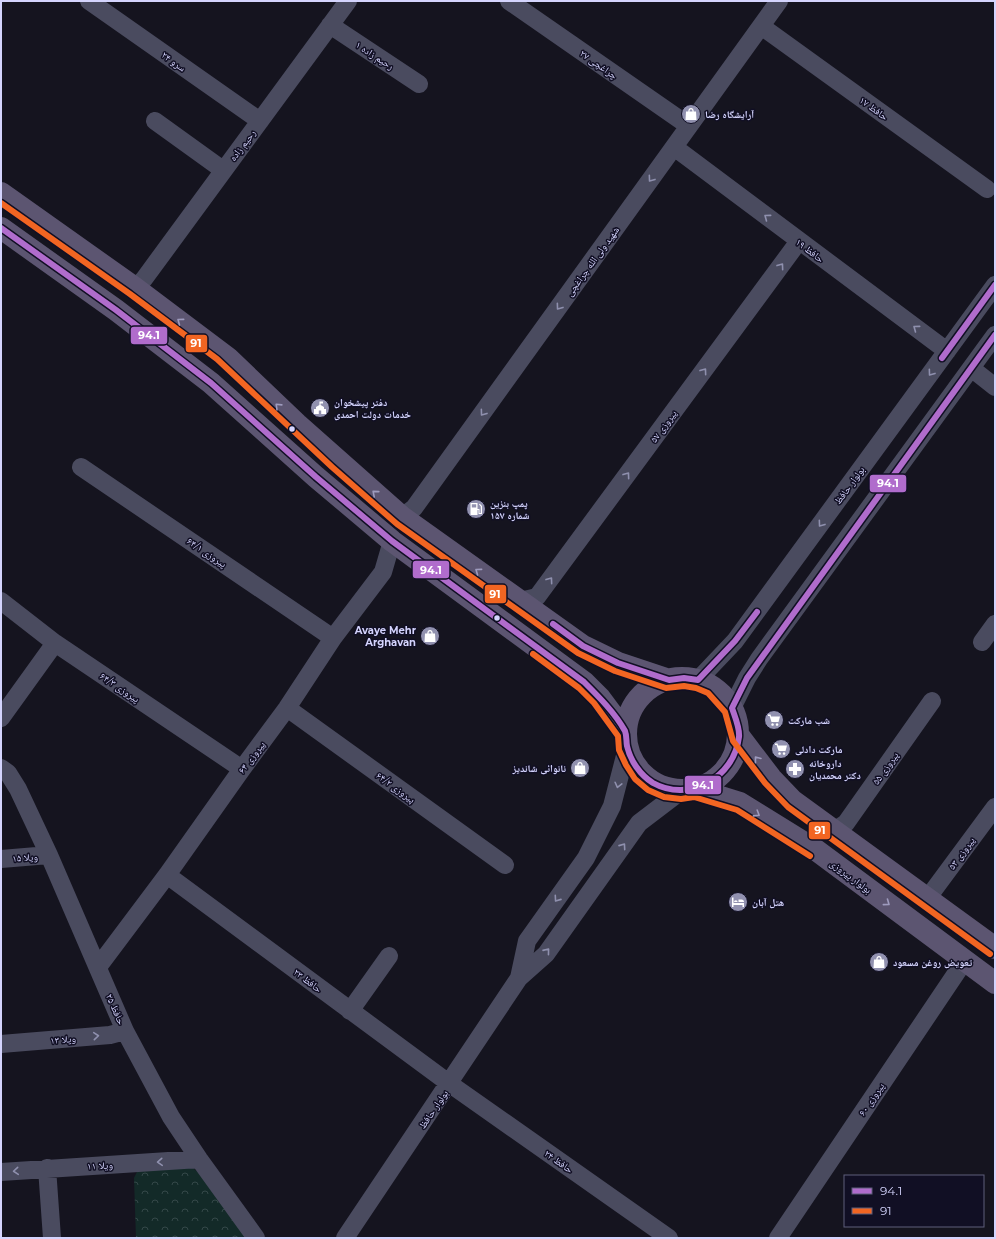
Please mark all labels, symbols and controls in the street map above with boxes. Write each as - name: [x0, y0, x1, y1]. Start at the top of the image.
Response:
- street label: رحیم زاده ۱: [352, 38, 397, 74]
- street label: چراغچی ۲۷: [577, 47, 621, 82]
- street label: سرو ۲۴: [159, 48, 189, 75]
- street label: حافظ ۱۷: [857, 94, 891, 124]
- shop icon: آرایشگاه رضا: [680, 103, 702, 125]
- place label: آرایشگاه رضا: [705, 108, 754, 121]
- street label: رحیم زاده: [226, 127, 259, 164]
- one-way arrow: [649, 174, 656, 181]
- one-way arrow: [764, 215, 771, 222]
- street label: شهید ولی الله چراغچی: [563, 224, 622, 299]
- street label: حافظ ۱۹: [793, 235, 827, 266]
- one-way arrow: [777, 263, 784, 270]
- one-way arrow: [556, 303, 564, 310]
- one-way arrow: [177, 319, 184, 326]
- line badge: 94.1: [130, 326, 168, 345]
- one-way arrow: [913, 326, 920, 333]
- text: 94.1: [138, 328, 160, 342]
- line badge: 91: [185, 334, 208, 353]
- text: 91: [190, 336, 202, 350]
- one-way arrow: [699, 368, 706, 375]
- one-way arrow: [929, 369, 936, 376]
- place label: دفتر پیشخوان خدمات دولت احمدی: [334, 396, 412, 421]
- public building icon: دفتر پیشخوان خدمات دولت احمدی: [309, 397, 331, 419]
- one-way arrow: [275, 403, 283, 411]
- street label: پیروزی ۵۷: [647, 407, 680, 445]
- one-way arrow: [481, 408, 488, 415]
- unlabelled marker: [287, 424, 297, 434]
- street label: بولوار حافظ: [831, 464, 868, 507]
- one-way arrow: [622, 472, 630, 479]
- line badge: 94.1: [869, 474, 907, 493]
- text: 94.1: [877, 476, 899, 490]
- one-way arrow: [372, 491, 379, 498]
- place label: پمپ بنزین شماره ۱۵۷: [490, 497, 530, 522]
- fuel station icon: پمپ بنزین شماره ۱۵۷: [465, 498, 487, 520]
- one-way arrow: [819, 519, 826, 526]
- street label: پیروزی ۶۴/۱: [184, 534, 229, 571]
- line badge: 94.1: [412, 560, 450, 579]
- text: 94.1: [420, 563, 442, 577]
- one-way arrow: [476, 569, 483, 576]
- one-way arrow: [545, 577, 552, 584]
- line badge: 91: [484, 584, 507, 604]
- text: 91: [489, 587, 501, 601]
- unlabelled marker: [492, 613, 502, 623]
- place label: Avaye Mehr Arghavan: [354, 624, 417, 649]
- shop icon: Avaye Mehr Arghavan: [419, 625, 441, 647]
- street label: پیروزی ۶۴/۳: [97, 669, 142, 706]
- supermarket icon: شب مارکت: [763, 709, 785, 731]
- place label: شب مارکت: [788, 714, 830, 727]
- street label: پیروزی ۶۴: [235, 738, 268, 776]
- supermarket icon: مارکت دادلی: [770, 738, 792, 760]
- place label: مارکت دادلی: [795, 743, 843, 756]
- street label: پیروزی ۵۵: [869, 749, 902, 787]
- shop icon: نانوائی شاندیز: [569, 757, 591, 779]
- one-way arrow: [755, 757, 762, 764]
- place label: داروخانه دکتر محمدیان: [809, 757, 861, 782]
- pharmacy icon: داروخانه دکتر محمدیان: [784, 758, 806, 780]
- place label: نانوائی شاندیز: [512, 762, 566, 775]
- street label: پیروزی ۶۴/۲: [374, 769, 418, 806]
- line badge: 94.1: [684, 775, 722, 795]
- text: 94.1: [692, 778, 714, 792]
- one-way arrow: [614, 782, 622, 789]
- one-way arrow: [753, 809, 760, 817]
- line badge: 91: [808, 821, 831, 840]
- text: 91: [814, 823, 826, 837]
- street label: پیروزی ۵۳: [945, 834, 978, 872]
- one-way arrow: [618, 843, 625, 850]
- street label: ویلا ۱۵: [12, 850, 39, 865]
- street label: بولوار پیروزی: [827, 856, 874, 897]
- hotel icon: هتل آبان: [727, 891, 749, 913]
- one-way arrow: [555, 895, 562, 902]
- place label: هتل آبان: [752, 896, 784, 909]
- one-way arrow: [883, 899, 890, 906]
- one-way arrow: [543, 949, 550, 956]
- shop icon: تعویض روغن مسعود: [868, 951, 890, 973]
- place label: تعویض روغن مسعود: [893, 956, 973, 969]
- street label: حافظ ۲۳: [291, 965, 325, 996]
- street label: حافظ ۲۵: [103, 992, 128, 1027]
- street label: ویلا ۱۳: [50, 1032, 77, 1047]
- one-way arrow: [93, 1032, 99, 1041]
- street label: پیروزی ۶۰: [856, 1080, 887, 1118]
- street label: بولوار حافظ: [416, 1087, 451, 1131]
- street label: حافظ ۲۴: [542, 1147, 576, 1176]
- one-way arrow: [157, 1157, 163, 1166]
- street label: ویلا ۱۱: [87, 1158, 114, 1173]
- one-way arrow: [13, 1166, 19, 1175]
- legend: [844, 1175, 984, 1227]
- text: 94.1: [880, 1183, 902, 1198]
- text: 91: [880, 1203, 892, 1218]

